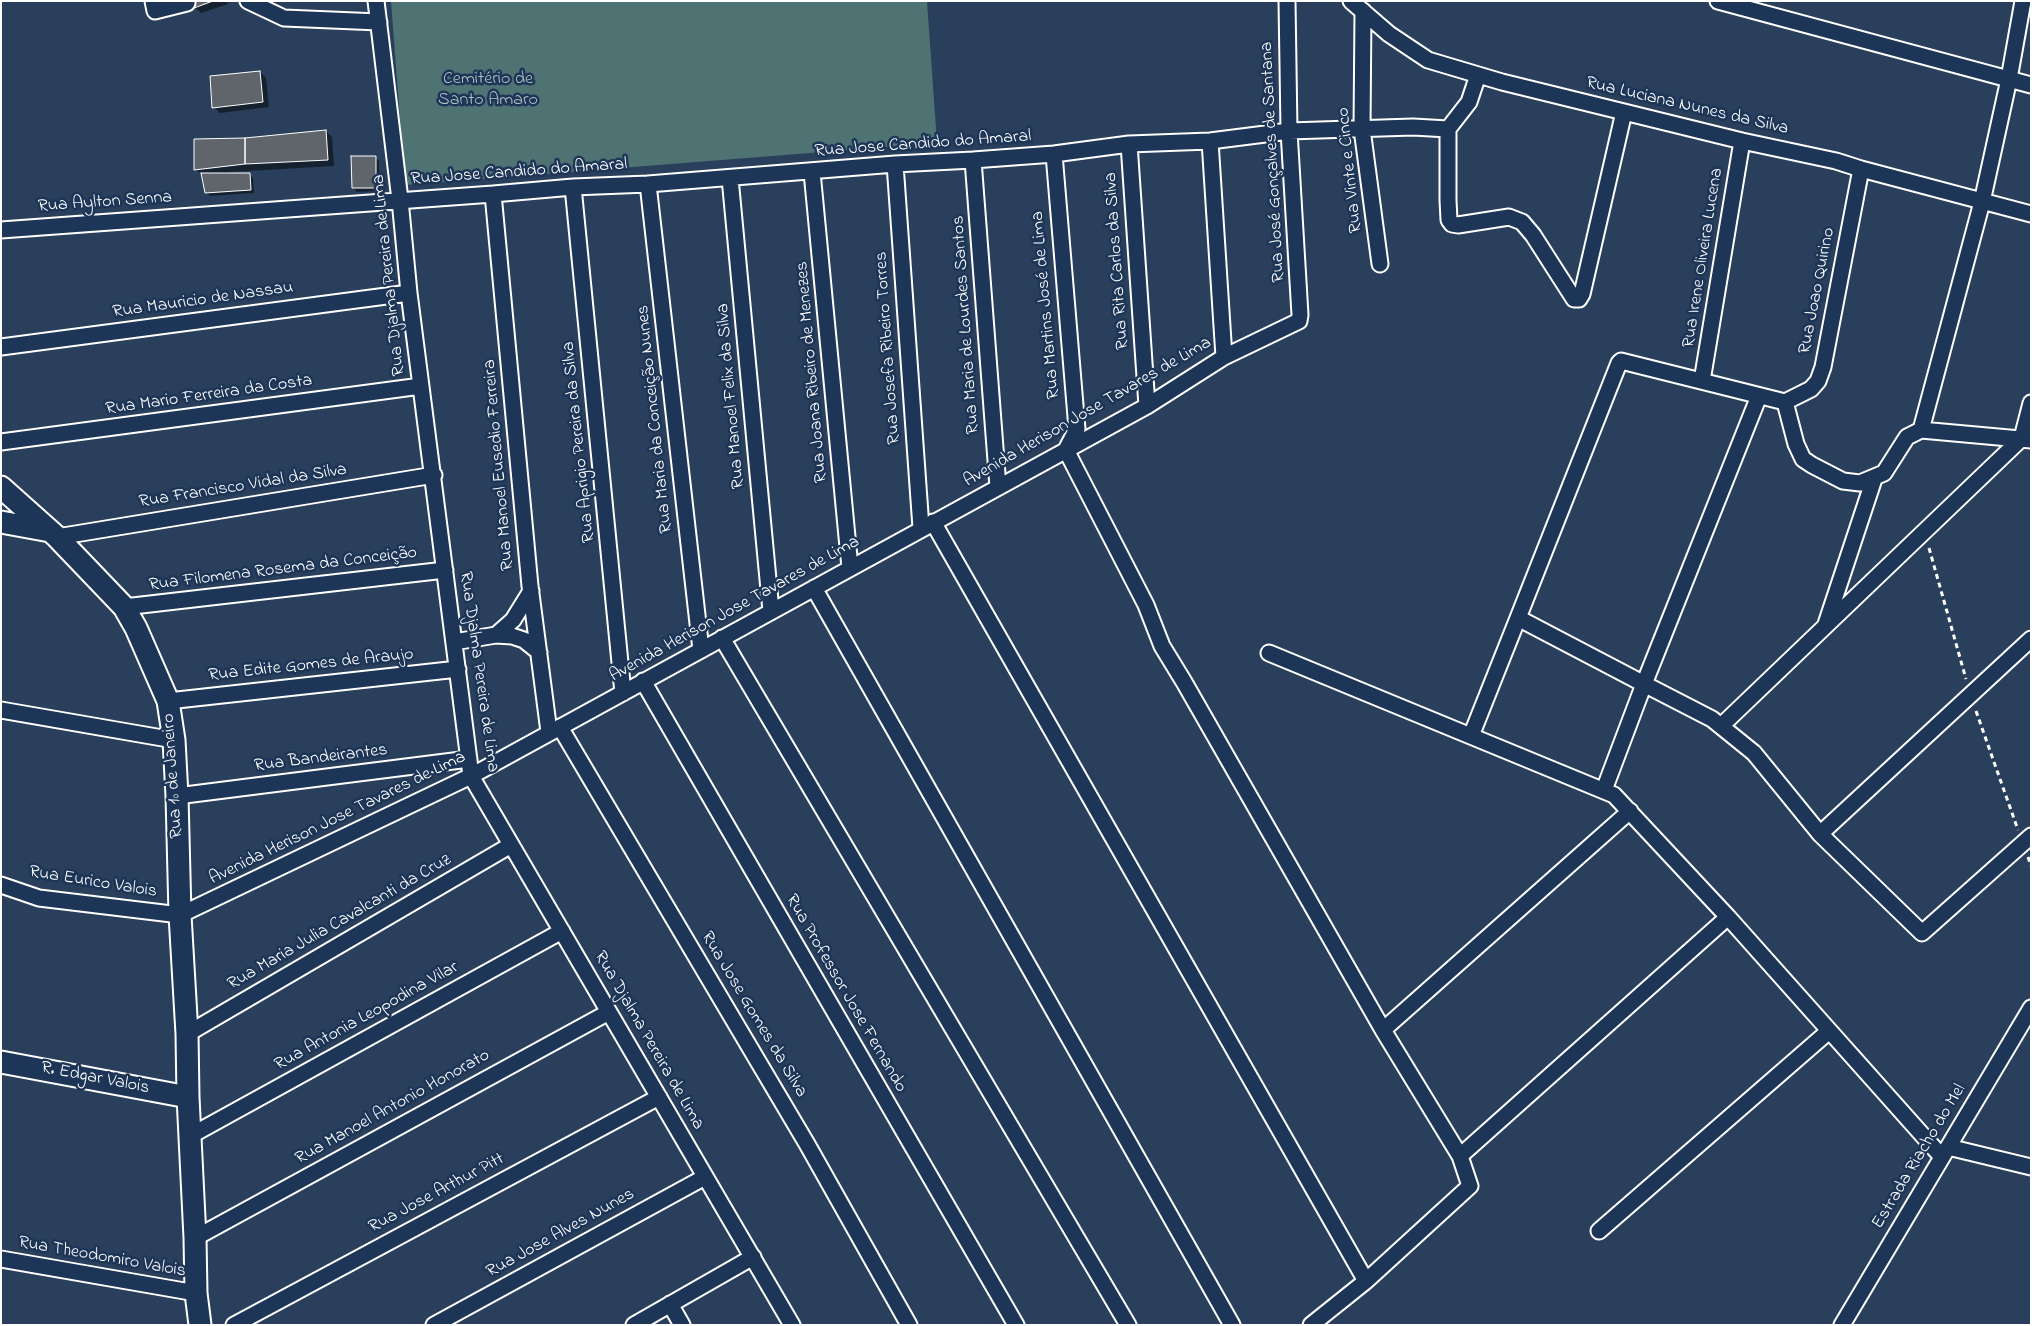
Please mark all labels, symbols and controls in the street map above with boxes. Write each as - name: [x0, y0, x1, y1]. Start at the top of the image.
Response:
- street label: Rua José Gonçalves de Santana: [1257, 41, 1291, 283]
- park label: Cemitério de Santo Amaro: [438, 69, 538, 112]
- street label: Rua Luciana Nunes da Silva: [1584, 73, 1790, 141]
- street label: Rua Vinte e Cinco: [1334, 106, 1368, 234]
- street label: Rua Jose Candido do Amaral: [814, 127, 1032, 163]
- street label: Rua Jose Candido do Amaral: [410, 155, 628, 191]
- street label: Rua Irene Oliveira Lucena: [1679, 166, 1729, 350]
- street label: Rua Rita Carlos da Silva: [1101, 171, 1135, 351]
- street label: Rua Djalma Pereira de Lima: [369, 173, 411, 377]
- street label: Rua Aylton Senna: [37, 188, 173, 218]
- street label: Rua Martins José de Lima: [1028, 210, 1066, 400]
- street label: Rua Maria de Lourdes Santos: [949, 215, 985, 435]
- street label: Rua Joao Quirino: [1795, 226, 1841, 356]
- street label: Rua Josefa Ribeiro Torres: [871, 251, 907, 445]
- street label: Rua Joana Ribeiro de Menezes: [793, 260, 833, 484]
- street label: Rua Mauricio de Nassau: [111, 278, 295, 324]
- street label: Rua Manoel Felix da Silva: [713, 302, 751, 490]
- street label: Rua Maria da Conceição Nunes: [633, 304, 679, 534]
- street label: Avenida Herison Jose Tavares de Lima: [960, 333, 1216, 493]
- street label: Rua Aprigio Pereira da Silva: [559, 340, 601, 544]
- street label: Rua Manoel Eusedio Ferreira: [480, 358, 520, 572]
- street label: Rua Mario Ferreira da Costa: [104, 371, 314, 421]
- street label: Rua Francisco Vidal da Silva: [138, 460, 348, 514]
- street label: Avenida Herison Jose Tavares de Lima: [606, 532, 864, 688]
- street label: Rua Filomena Rosema da Conceição: [148, 543, 418, 597]
- street label: Rua Djalma Pereira de Lima: [453, 570, 503, 774]
- street label: Rua Edite Gomes de Araujo: [207, 644, 415, 688]
- street label: Rua 1º de Janeiro: [159, 713, 189, 839]
- street label: Rua Bandeirantes: [253, 740, 389, 778]
- street label: Avenida Herison Jose Tavares de Lima: [206, 747, 470, 891]
- street label: Rua Maria Julia Cavalcanti da Cruz: [224, 850, 456, 996]
- street label: Rua Eurico Valois: [28, 862, 158, 904]
- street label: Rua Professor Jose Fernando: [779, 891, 911, 1097]
- street label: Rua Jose Gomes da Silva: [695, 928, 811, 1102]
- street label: Rua Djalma Pereira de Lima: [588, 948, 708, 1134]
- street label: Rua Antonia Leopodina Vilar: [271, 957, 463, 1077]
- street label: Rua Manoel Antonio Honorato: [292, 1045, 494, 1171]
- street label: R. Edgar Valois: [39, 1058, 151, 1100]
- street label: Estrada Riacho do Mel: [1868, 1081, 1972, 1233]
- street label: Rua Jose Arthur Pitt: [365, 1149, 509, 1239]
- street label: Rua Jose Alves Nunes: [483, 1184, 639, 1284]
- street label: Rua Theodomiro Valois: [17, 1233, 187, 1283]

